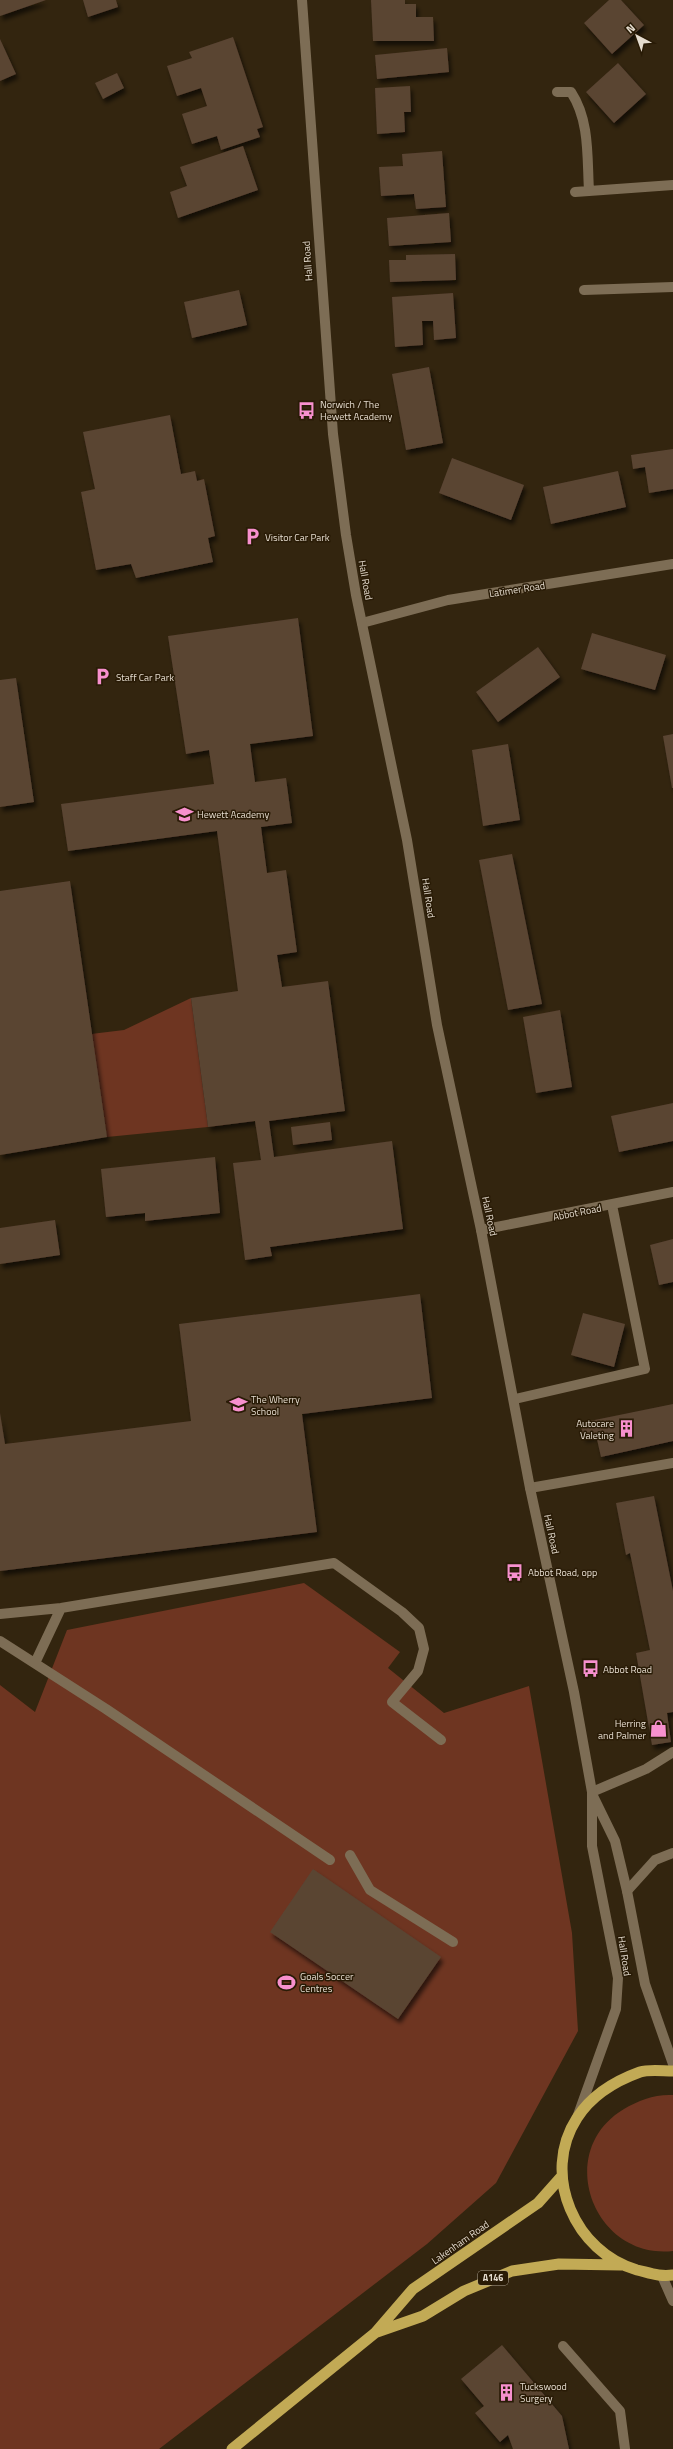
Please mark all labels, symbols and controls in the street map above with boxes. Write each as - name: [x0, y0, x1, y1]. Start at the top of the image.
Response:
- north arrow: [617, 16, 657, 56]
- text: N: [622, 20, 639, 37]
- street label: Hall Road: [299, 240, 316, 282]
- place label: Norwich / The Hewett Academy: [320, 397, 392, 424]
- bus stop icon: Norwich / The Hewett Academy: [297, 400, 317, 420]
- parking icon: Visitor Car Park: [242, 527, 262, 547]
- place label: Visitor Car Park: [265, 530, 330, 545]
- street label: Hall Road: [355, 559, 376, 601]
- street label: Latimer Road: [488, 578, 546, 601]
- parking icon: Staff Car Park: [93, 667, 113, 687]
- place label: Staff Car Park: [116, 670, 174, 685]
- school or university icon: Hewett Academy: [174, 804, 194, 824]
- place label: Hewett Academy: [197, 807, 269, 822]
- street label: Hall Road: [418, 877, 439, 919]
- street label: Hall Road: [478, 1195, 501, 1237]
- street label: Abbot Road: [552, 1200, 603, 1225]
- place label: The Wherry School: [251, 1392, 300, 1419]
- school or university icon: The Wherry School: [228, 1395, 248, 1415]
- place label: Autocare Valeting: [576, 1416, 614, 1443]
- building icon: Autocare Valeting: [617, 1419, 637, 1439]
- street label: Hall Road: [540, 1513, 563, 1555]
- bus stop icon: Abbot Road, opp: [505, 1562, 525, 1582]
- place label: Abbot Road, opp: [528, 1565, 597, 1580]
- bus stop icon: Abbot Road: [580, 1659, 600, 1679]
- place label: Abbot Road: [603, 1662, 652, 1677]
- place label: Herring and Palmer: [598, 1716, 647, 1743]
- shop icon: Herring and Palmer: [649, 1719, 669, 1739]
- street label: Hall Road: [614, 1935, 635, 1977]
- place label: Goals Soccer Centres: [300, 1969, 354, 1996]
- sports icon: Goals Soccer Centres: [277, 1972, 297, 1992]
- street label: Lakenham Road: [428, 2217, 492, 2268]
- road number: A146: [478, 2271, 508, 2285]
- place label: Tuckswood Surgery: [520, 2379, 567, 2406]
- building icon: Tuckswood Surgery: [497, 2382, 517, 2402]

